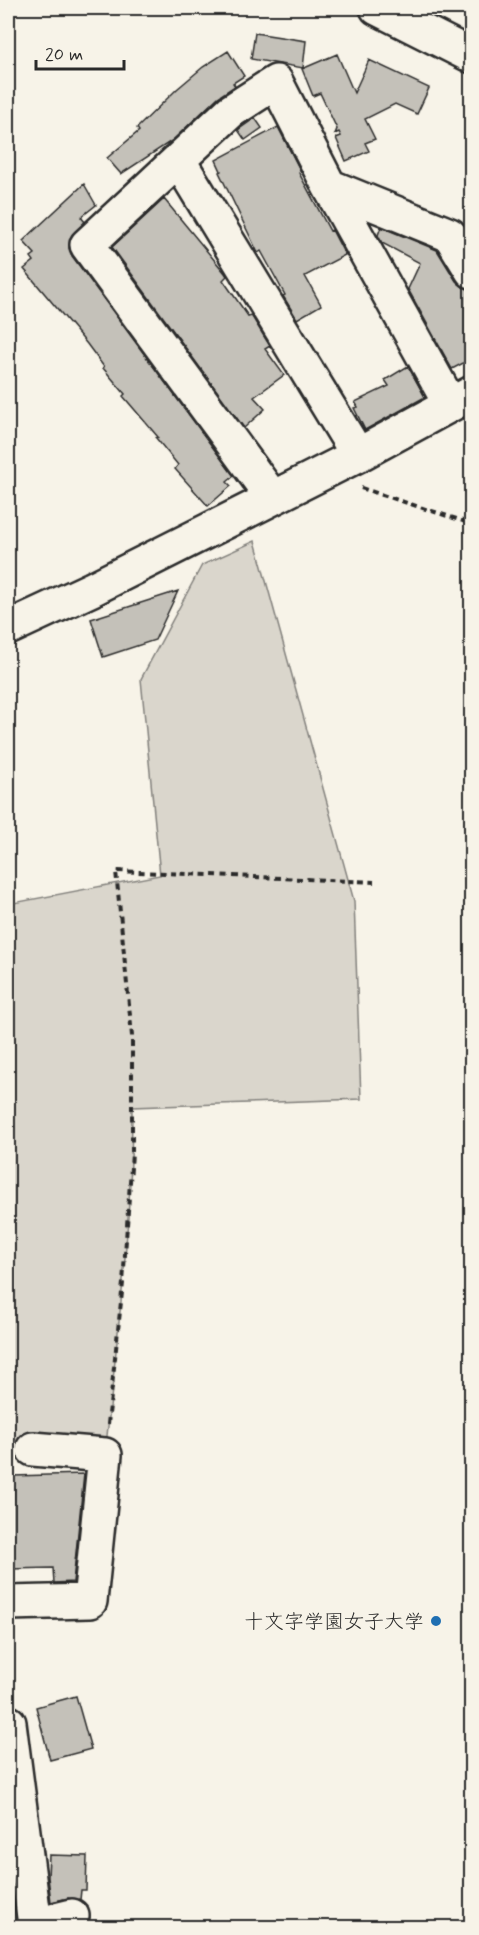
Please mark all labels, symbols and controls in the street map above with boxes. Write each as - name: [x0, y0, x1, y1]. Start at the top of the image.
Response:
- scale bar: [36, 33, 124, 71]
- text: 20 m: [45, 43, 83, 67]
- place label: 十文字学園女子大学: [244, 1609, 424, 1636]
- marker: 十文字学園女子大学: [429, 1614, 443, 1628]

